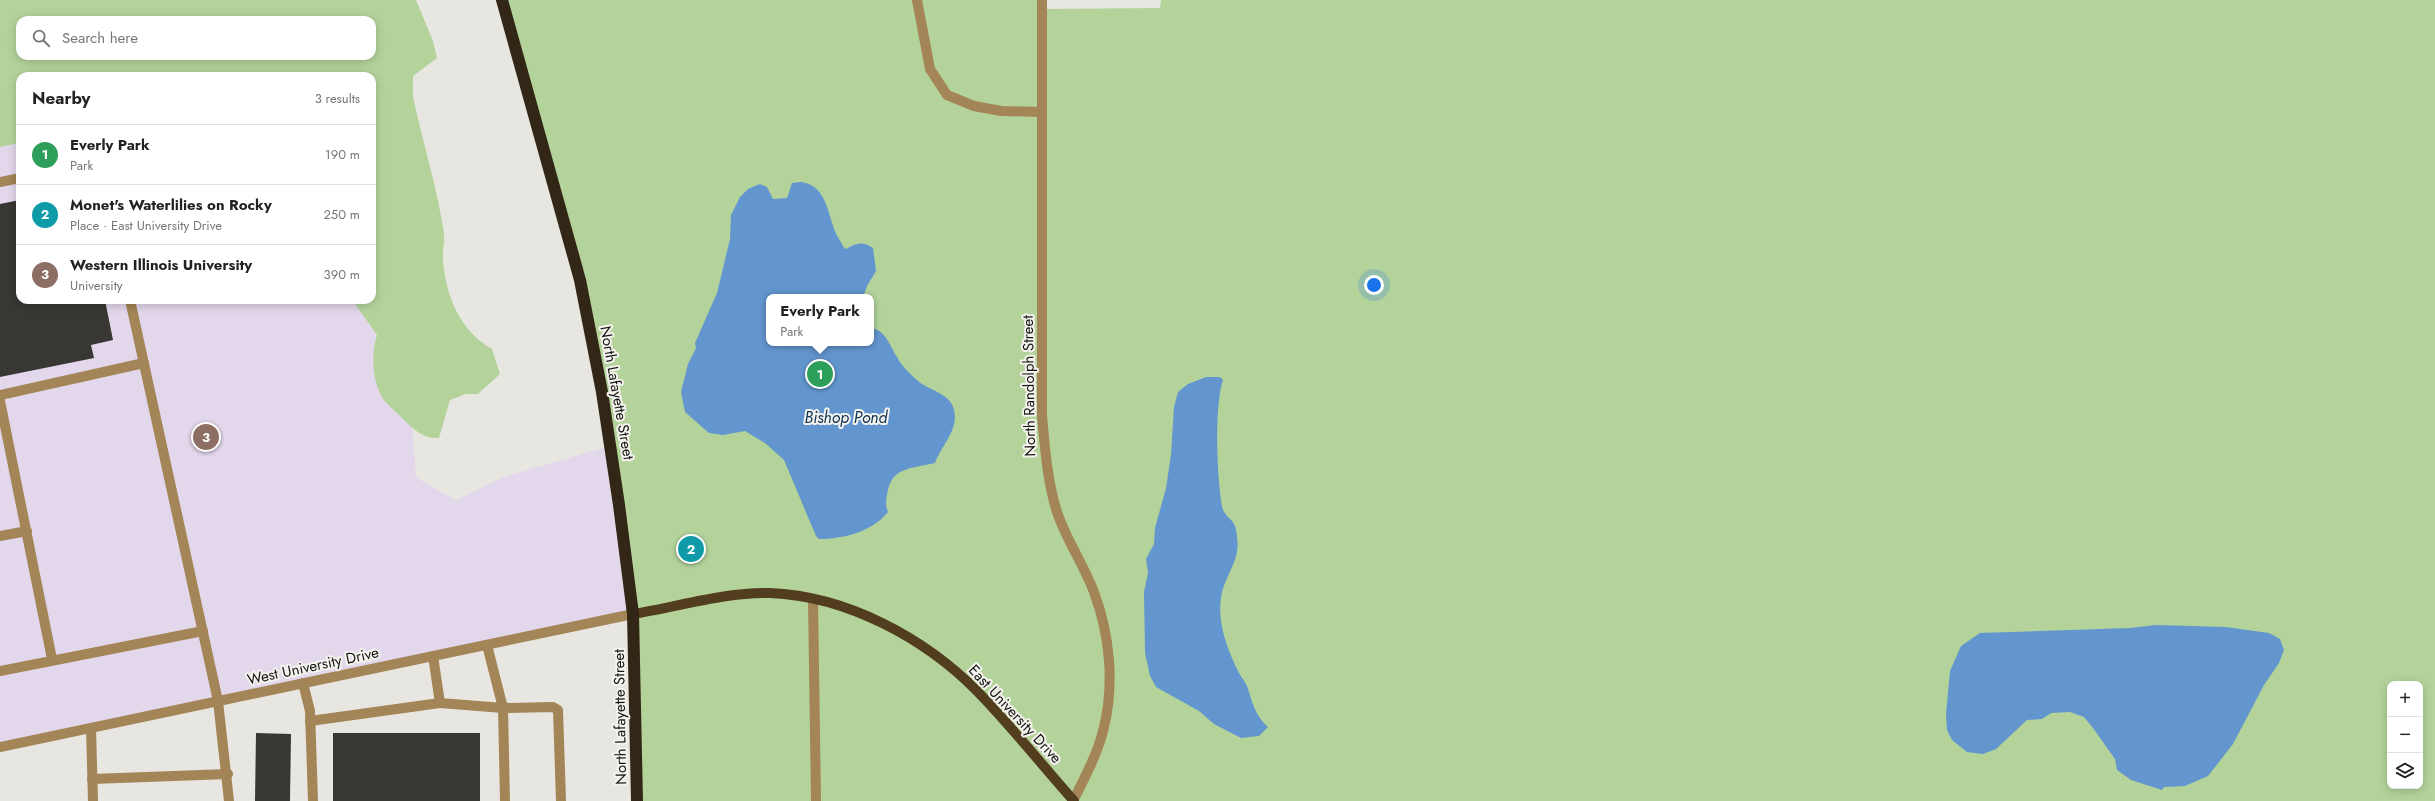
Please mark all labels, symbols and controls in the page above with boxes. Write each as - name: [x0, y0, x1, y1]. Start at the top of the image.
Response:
- search box: [16, 16, 376, 60]
- icon: search: [30, 27, 52, 49]
- text: Search here: [62, 27, 138, 49]
- text: Nearby: [32, 86, 90, 110]
- text: 3 results: [315, 89, 360, 108]
- text: Everly Park: [70, 134, 150, 156]
- text: 1: [42, 145, 48, 164]
- text: 190 m: [325, 145, 360, 164]
- text: Park: [70, 156, 93, 175]
- text: Monet's Waterlilies on Rocky: [70, 194, 272, 216]
- text: 2: [41, 205, 49, 224]
- text: 250 m: [323, 205, 360, 224]
- text: Place · East University Drive: [70, 216, 222, 235]
- text: Western Illinois University: [70, 254, 252, 276]
- text: 3: [41, 265, 49, 284]
- text: 390 m: [324, 265, 360, 284]
- your location: [1364, 275, 1384, 295]
- text: University: [70, 276, 122, 295]
- popup: [766, 294, 874, 346]
- text: Everly Park: [780, 300, 860, 322]
- street label: North Randolph Street: [1017, 315, 1041, 457]
- text: Park: [780, 322, 803, 341]
- street label: North Lafayette Street: [594, 324, 640, 462]
- pin: 1: [807, 359, 833, 389]
- water label: Bishop Pond: [805, 406, 889, 429]
- pin: 3: [193, 422, 219, 452]
- pin: 2: [678, 534, 704, 564]
- street label: West University Drive: [245, 641, 381, 691]
- street label: North Lafayette Street: [608, 649, 632, 785]
- street label: East University Drive: [963, 660, 1067, 769]
- map controls: [2387, 681, 2423, 789]
- button: +: [2387, 681, 2423, 717]
- button: −: [2387, 717, 2423, 753]
- button: layers: [2387, 753, 2423, 789]

